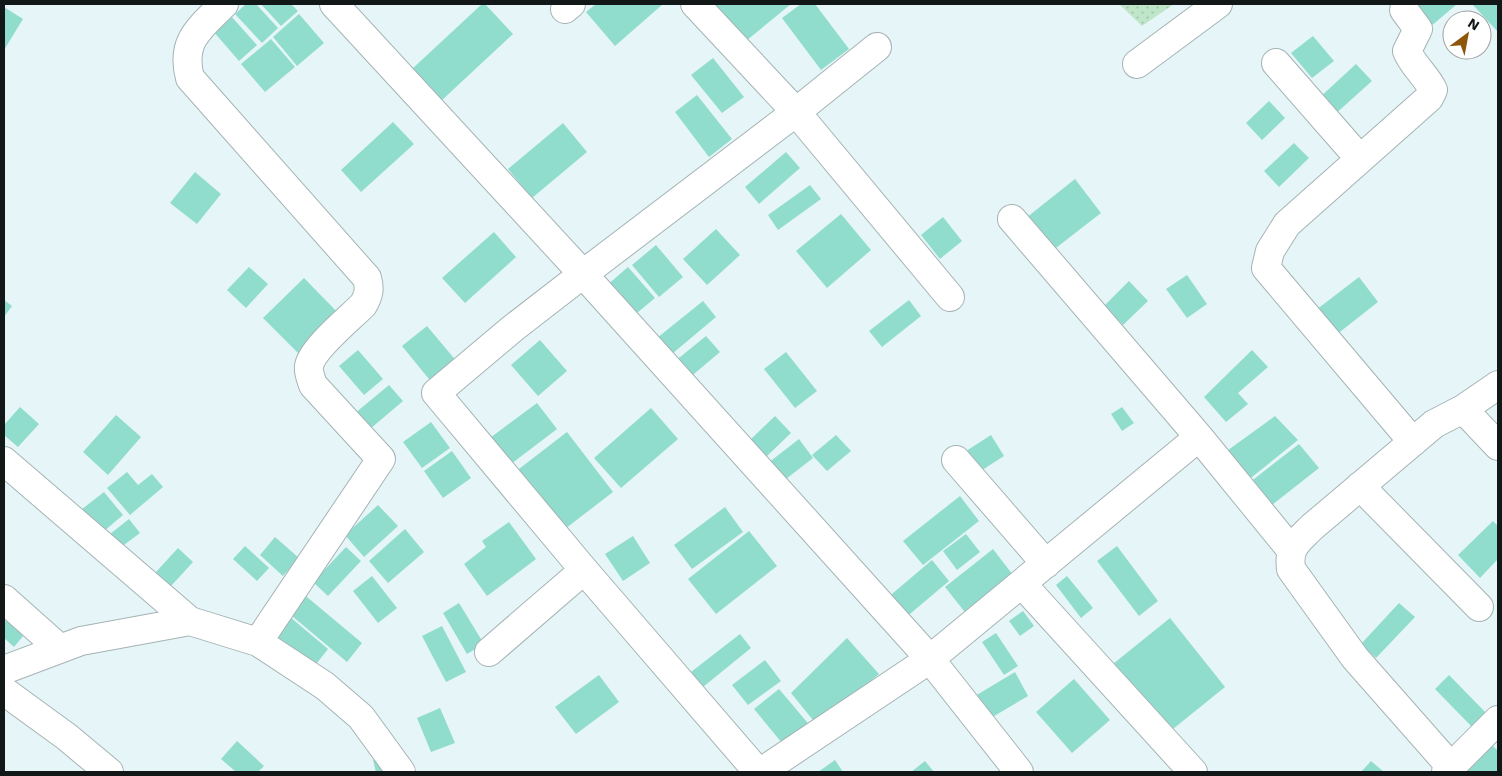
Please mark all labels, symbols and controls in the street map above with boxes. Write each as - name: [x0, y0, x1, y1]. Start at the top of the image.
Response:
- north arrow: [1442, 10, 1492, 60]
- text: N: [1465, 14, 1483, 34]

